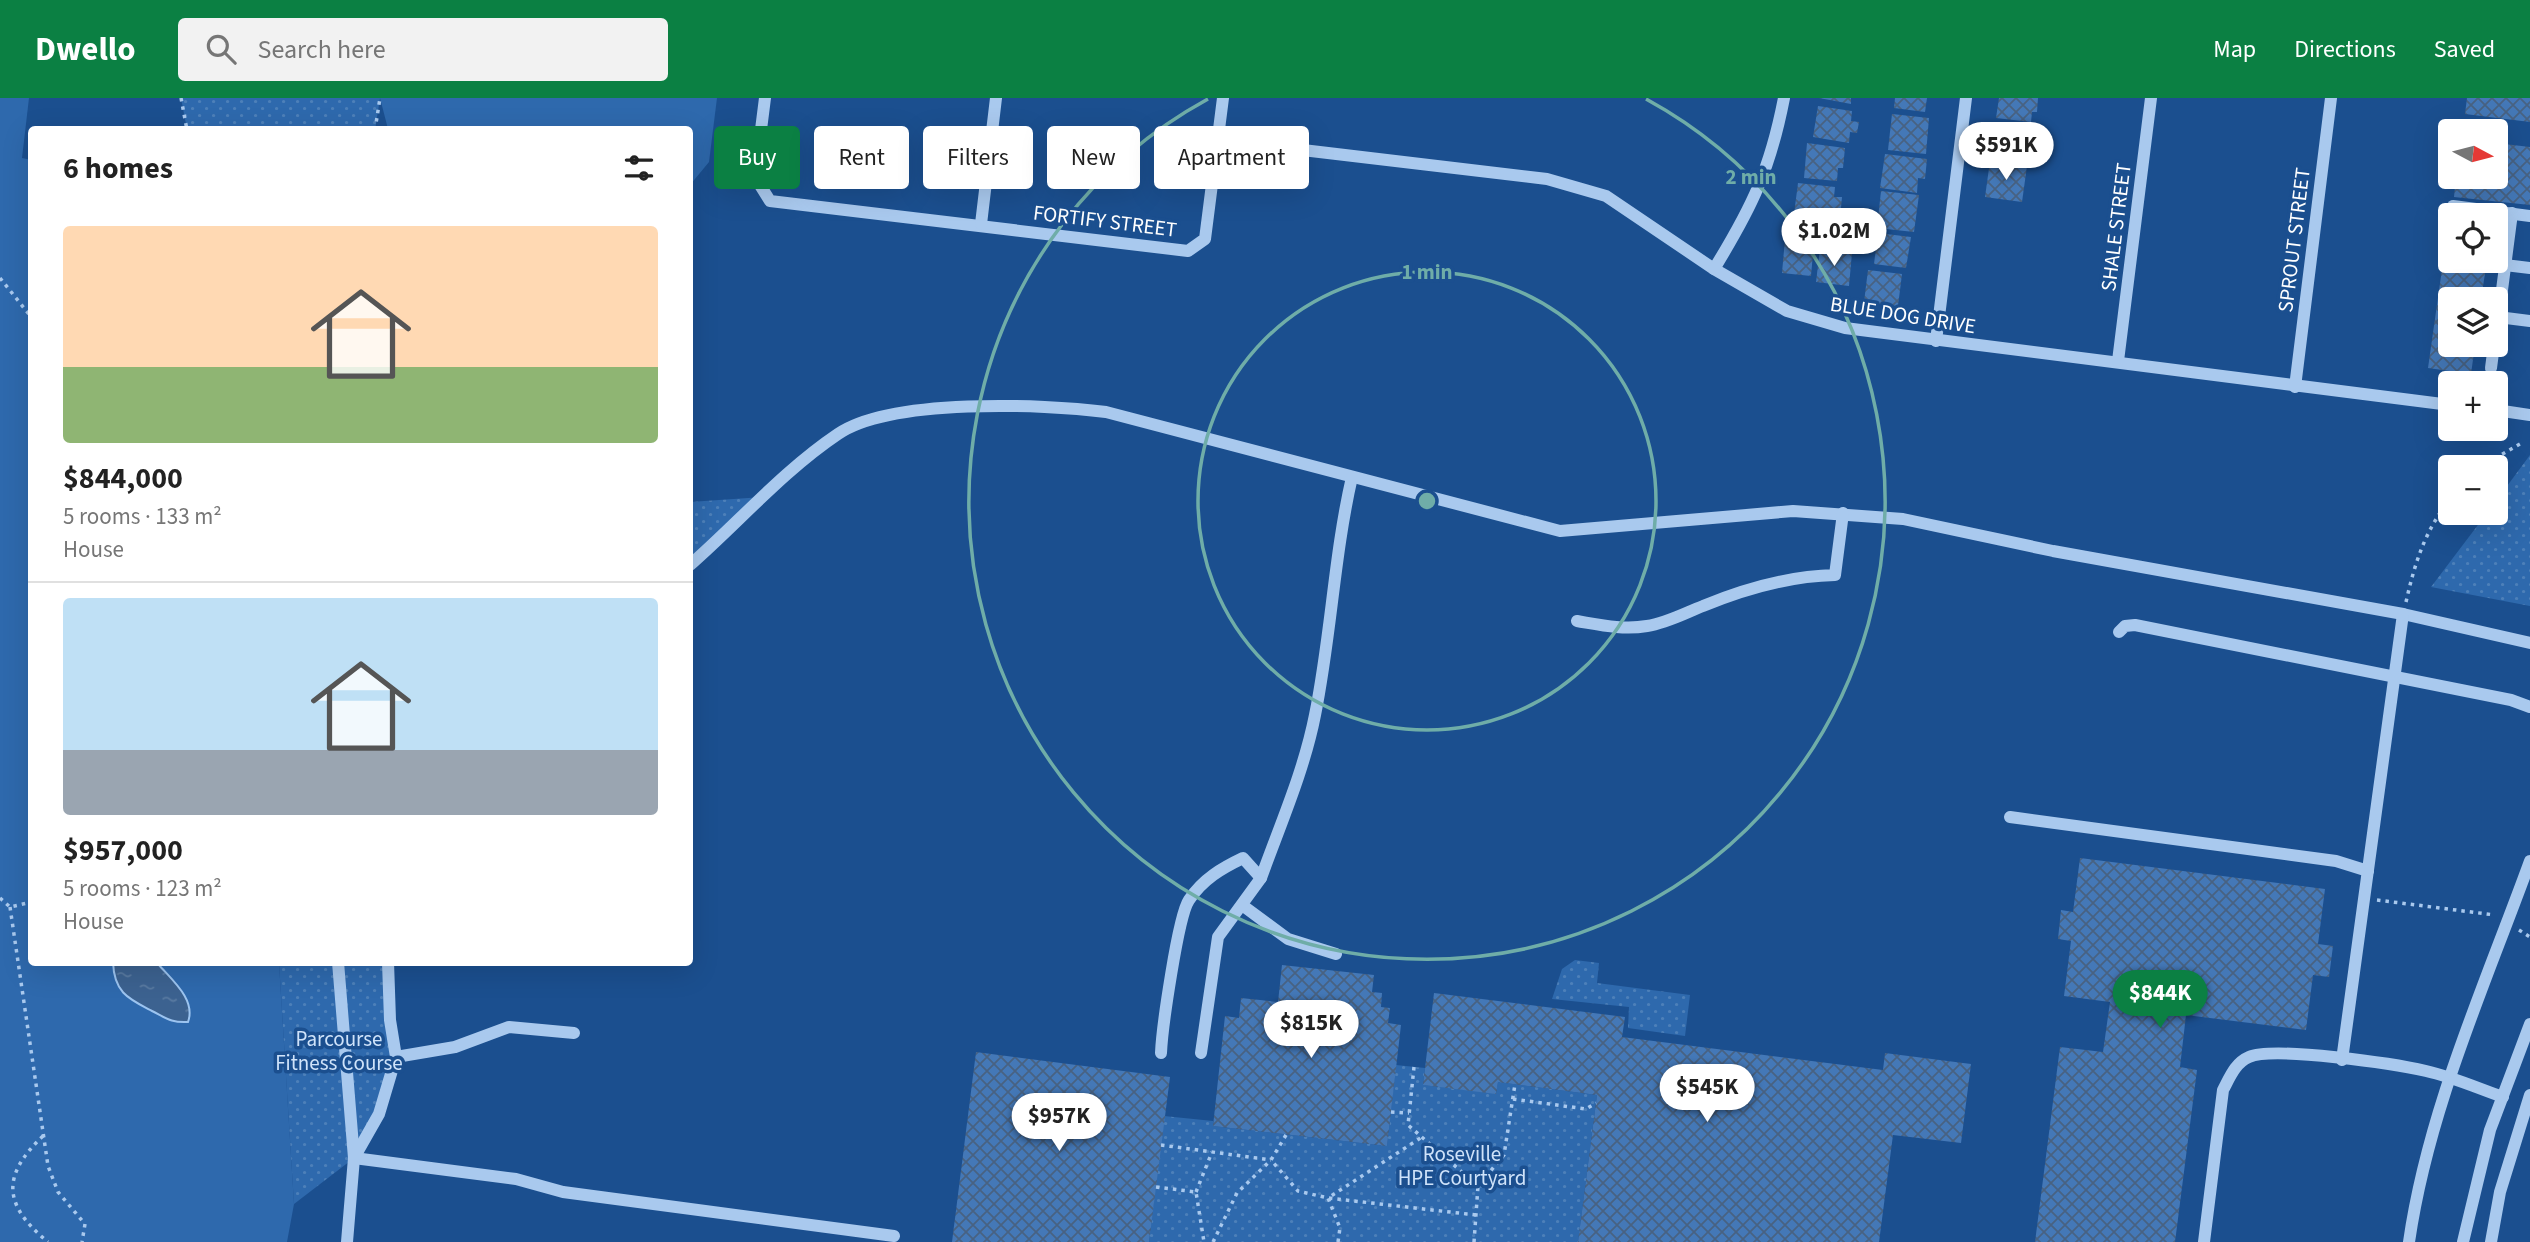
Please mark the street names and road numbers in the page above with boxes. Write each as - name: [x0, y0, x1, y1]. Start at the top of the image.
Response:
- street label: SHALE STREET: [2093, 161, 2139, 293]
- street label: SPROUT STREET: [2270, 166, 2318, 314]
- street label: FORTIFY STREET: [1031, 197, 1179, 245]
- street label: BLUE DOG DRIVE: [1828, 289, 1978, 341]

